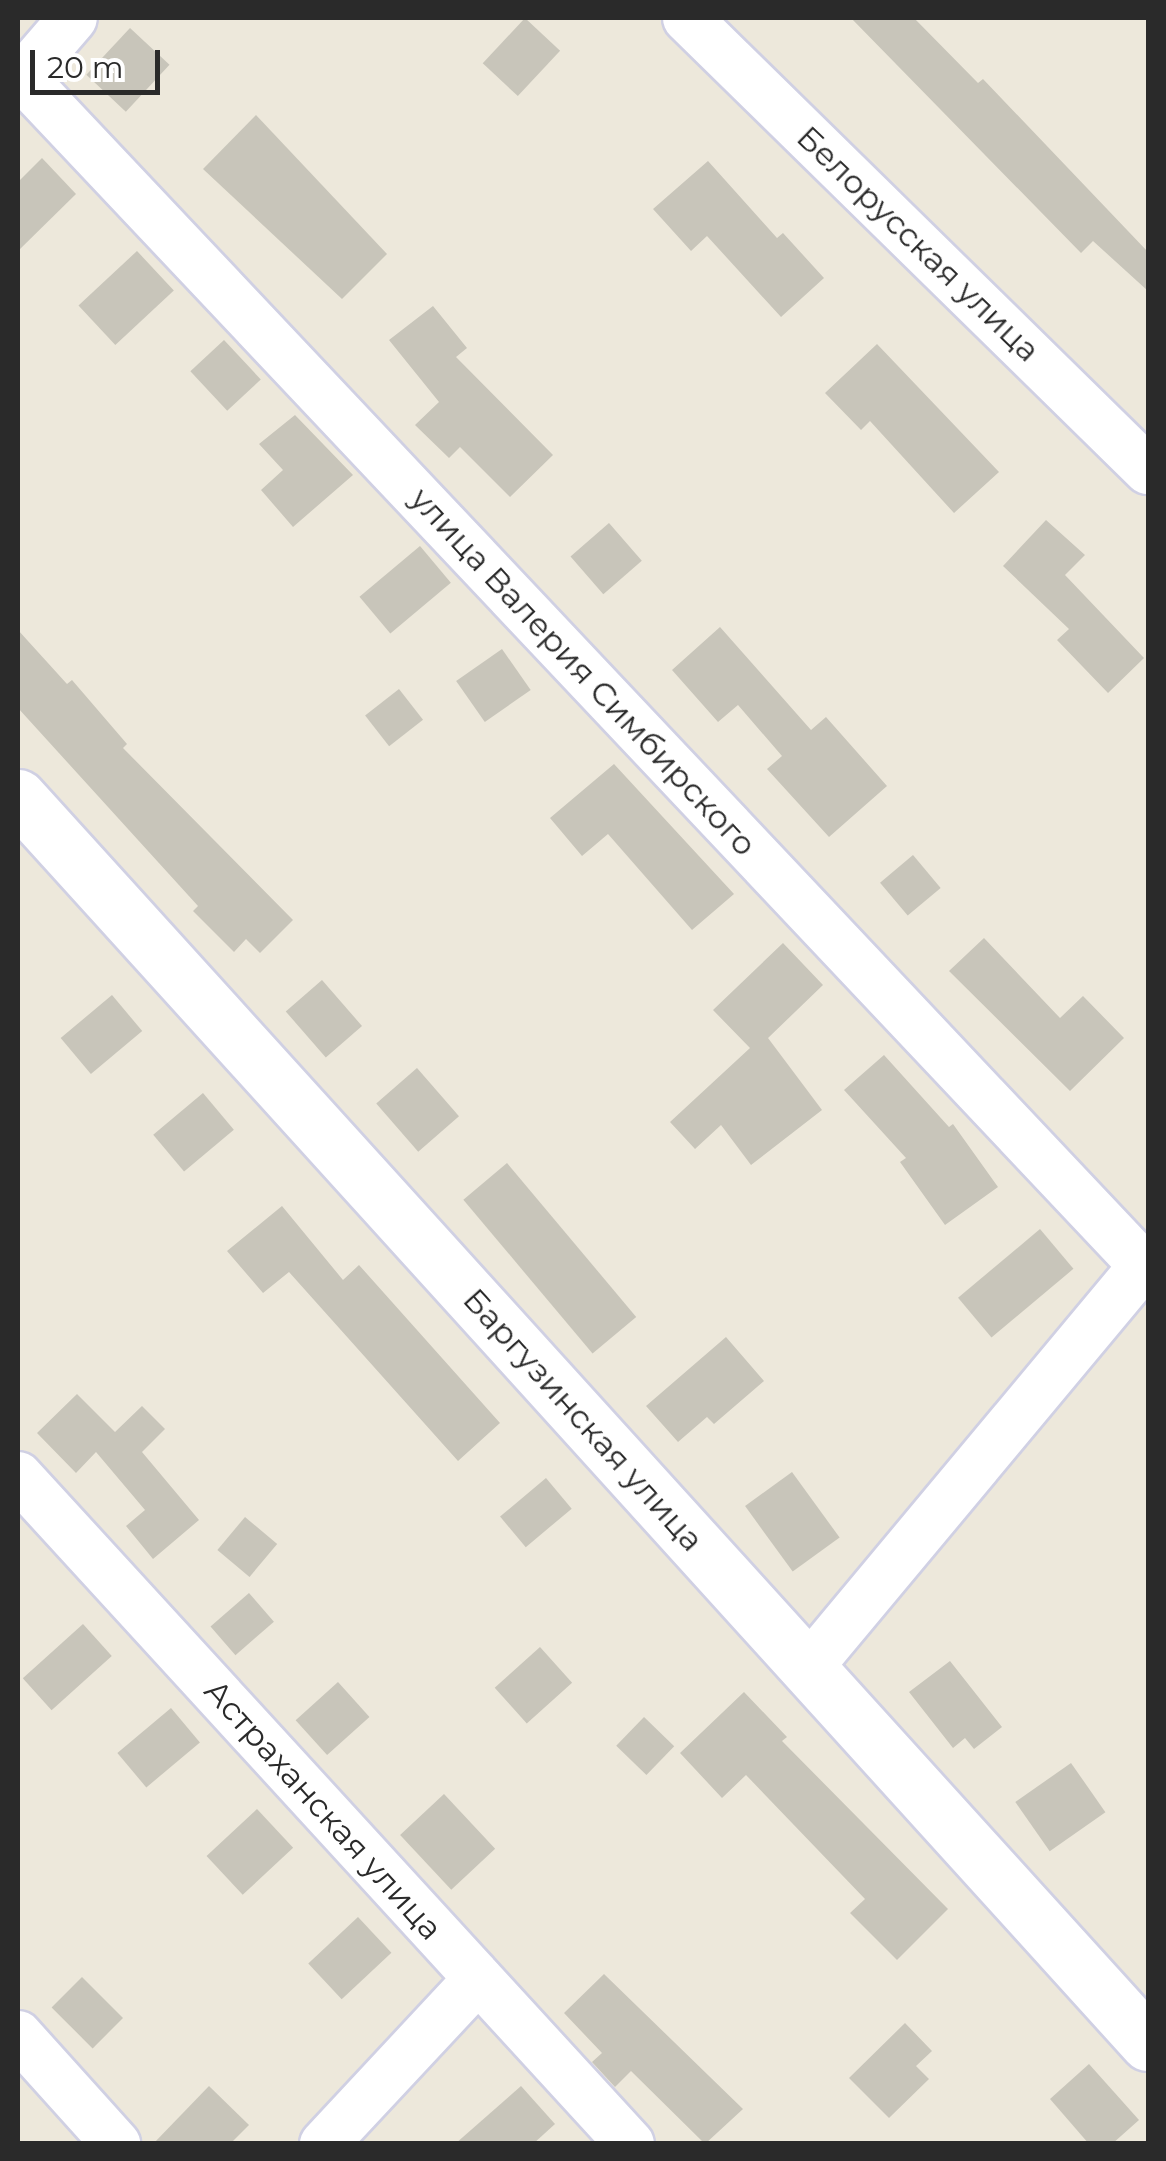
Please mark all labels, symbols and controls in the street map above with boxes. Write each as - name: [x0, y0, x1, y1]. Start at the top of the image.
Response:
- scale bar: [35, 30, 165, 92]
- text: 20 m: [47, 49, 124, 86]
- street label: Белорусская улица: [789, 118, 1047, 370]
- street label: улица Валерия Симбирского: [402, 480, 764, 864]
- street label: Баргузинская улица: [455, 1281, 711, 1559]
- street label: Астраханская улица: [196, 1672, 450, 1948]

